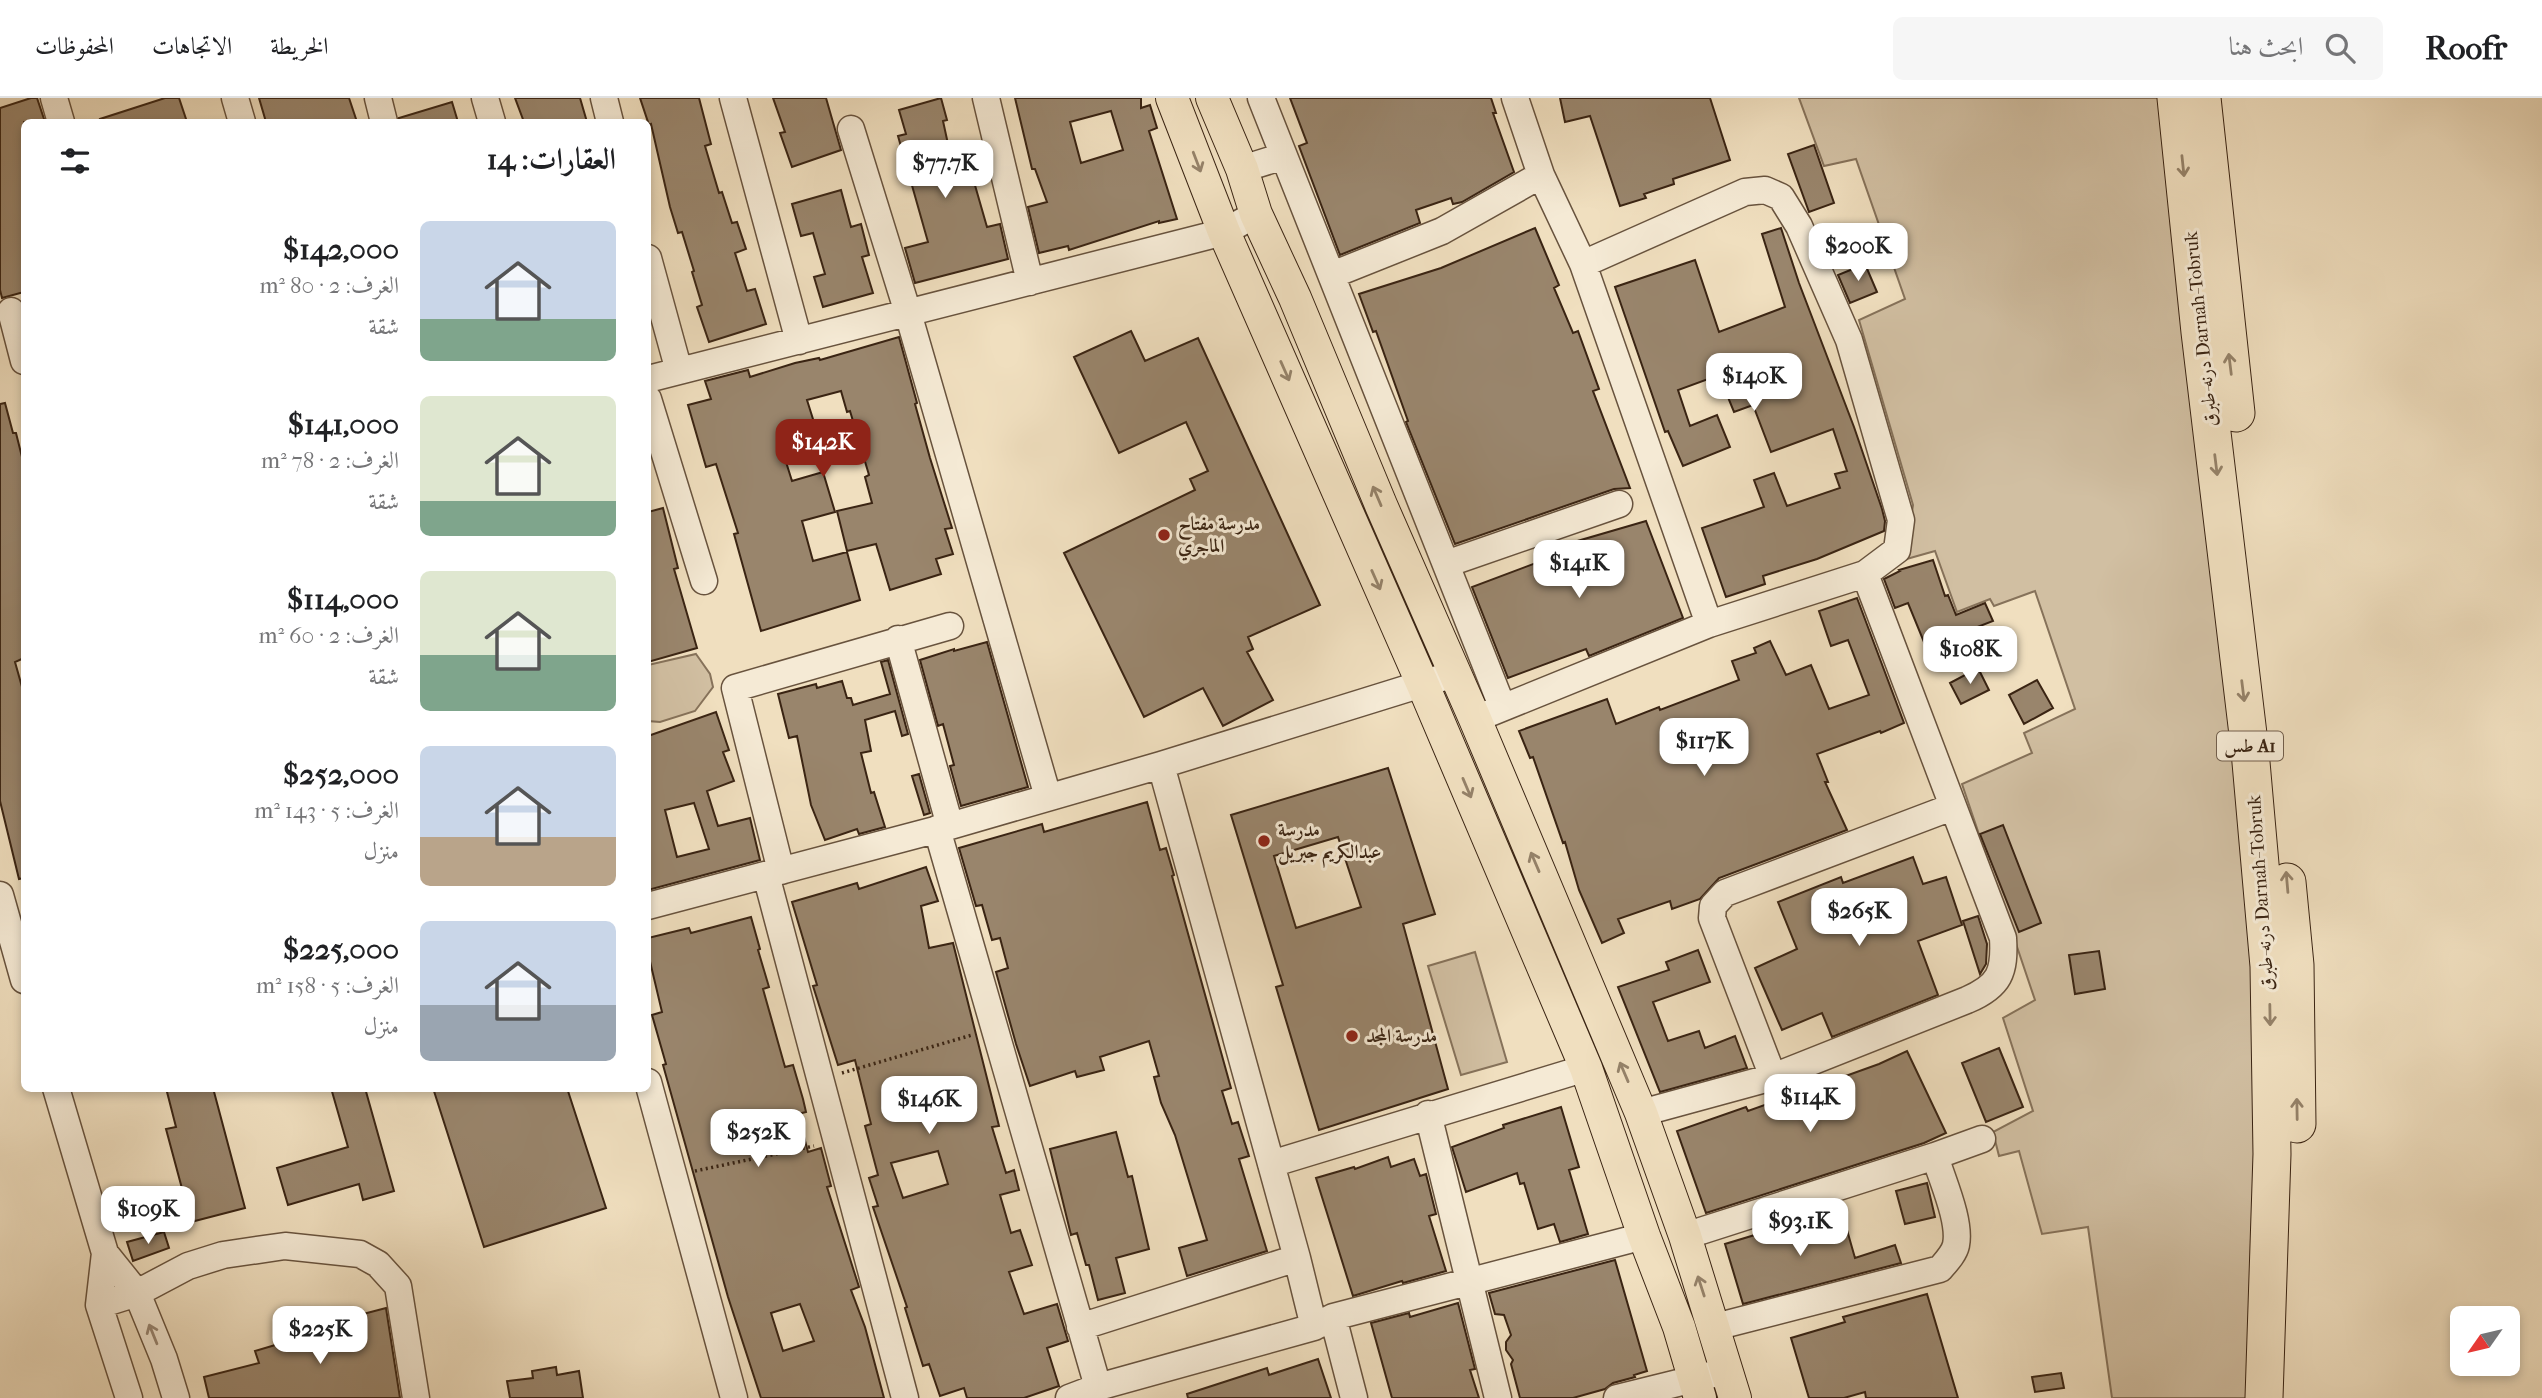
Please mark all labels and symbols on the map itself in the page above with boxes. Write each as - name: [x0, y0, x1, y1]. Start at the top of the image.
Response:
- pin: $77.7K: [888, 140, 1002, 200]
- one-way arrow: [1191, 150, 1204, 172]
- one-way arrow: [2177, 154, 2190, 177]
- pin: $200K: [1809, 223, 1907, 283]
- street label: درنه-طبرق Darnah-Tobruk: [2180, 230, 2222, 428]
- one-way arrow: [2223, 353, 2236, 376]
- pin: $140K: [1705, 354, 1803, 413]
- one-way arrow: [1279, 360, 1292, 381]
- pin: $142K: [774, 420, 872, 479]
- one-way arrow: [2210, 453, 2223, 476]
- one-way arrow: [1370, 486, 1383, 507]
- place label: مدرسة مفتاح الماجري: [1178, 513, 1260, 561]
- marker: مدرسة مفتاح الماجري: [1156, 527, 1172, 543]
- pin: $141K: [1530, 540, 1628, 600]
- one-way arrow: [1371, 568, 1384, 590]
- pin: $108K: [1921, 626, 2019, 686]
- one-way arrow: [2237, 679, 2250, 702]
- pin: $117K: [1655, 718, 1753, 778]
- road number: طس A1: [2217, 732, 2283, 760]
- one-way arrow: [1461, 777, 1474, 798]
- street label: درنه-طبرق Darnah-Tobruk: [2243, 794, 2279, 992]
- place label: مدرسة عبدالكريم جبريل: [1278, 819, 1381, 868]
- marker: مدرسة عبدالكريم جبريل: [1256, 833, 1272, 849]
- one-way arrow: [1528, 852, 1541, 874]
- one-way arrow: [2280, 871, 2293, 894]
- pin: $265K: [1810, 888, 1908, 948]
- one-way arrow: [2263, 1003, 2276, 1026]
- place label: مدرسة المجد: [1366, 1025, 1437, 1047]
- marker: مدرسة المجد: [1344, 1028, 1360, 1044]
- one-way arrow: [1616, 1062, 1629, 1083]
- pin: $114K: [1761, 1074, 1859, 1134]
- pin: $146K: [880, 1076, 978, 1136]
- one-way arrow: [2290, 1098, 2304, 1121]
- pin: $252K: [709, 1110, 807, 1169]
- pin: $109K: [99, 1186, 197, 1246]
- pin: $93.1K: [1743, 1198, 1857, 1258]
- one-way arrow: [1694, 1275, 1706, 1297]
- pin: $225K: [271, 1306, 369, 1366]
- north arrow: [2450, 1306, 2520, 1376]
- one-way arrow: [146, 1323, 159, 1345]

